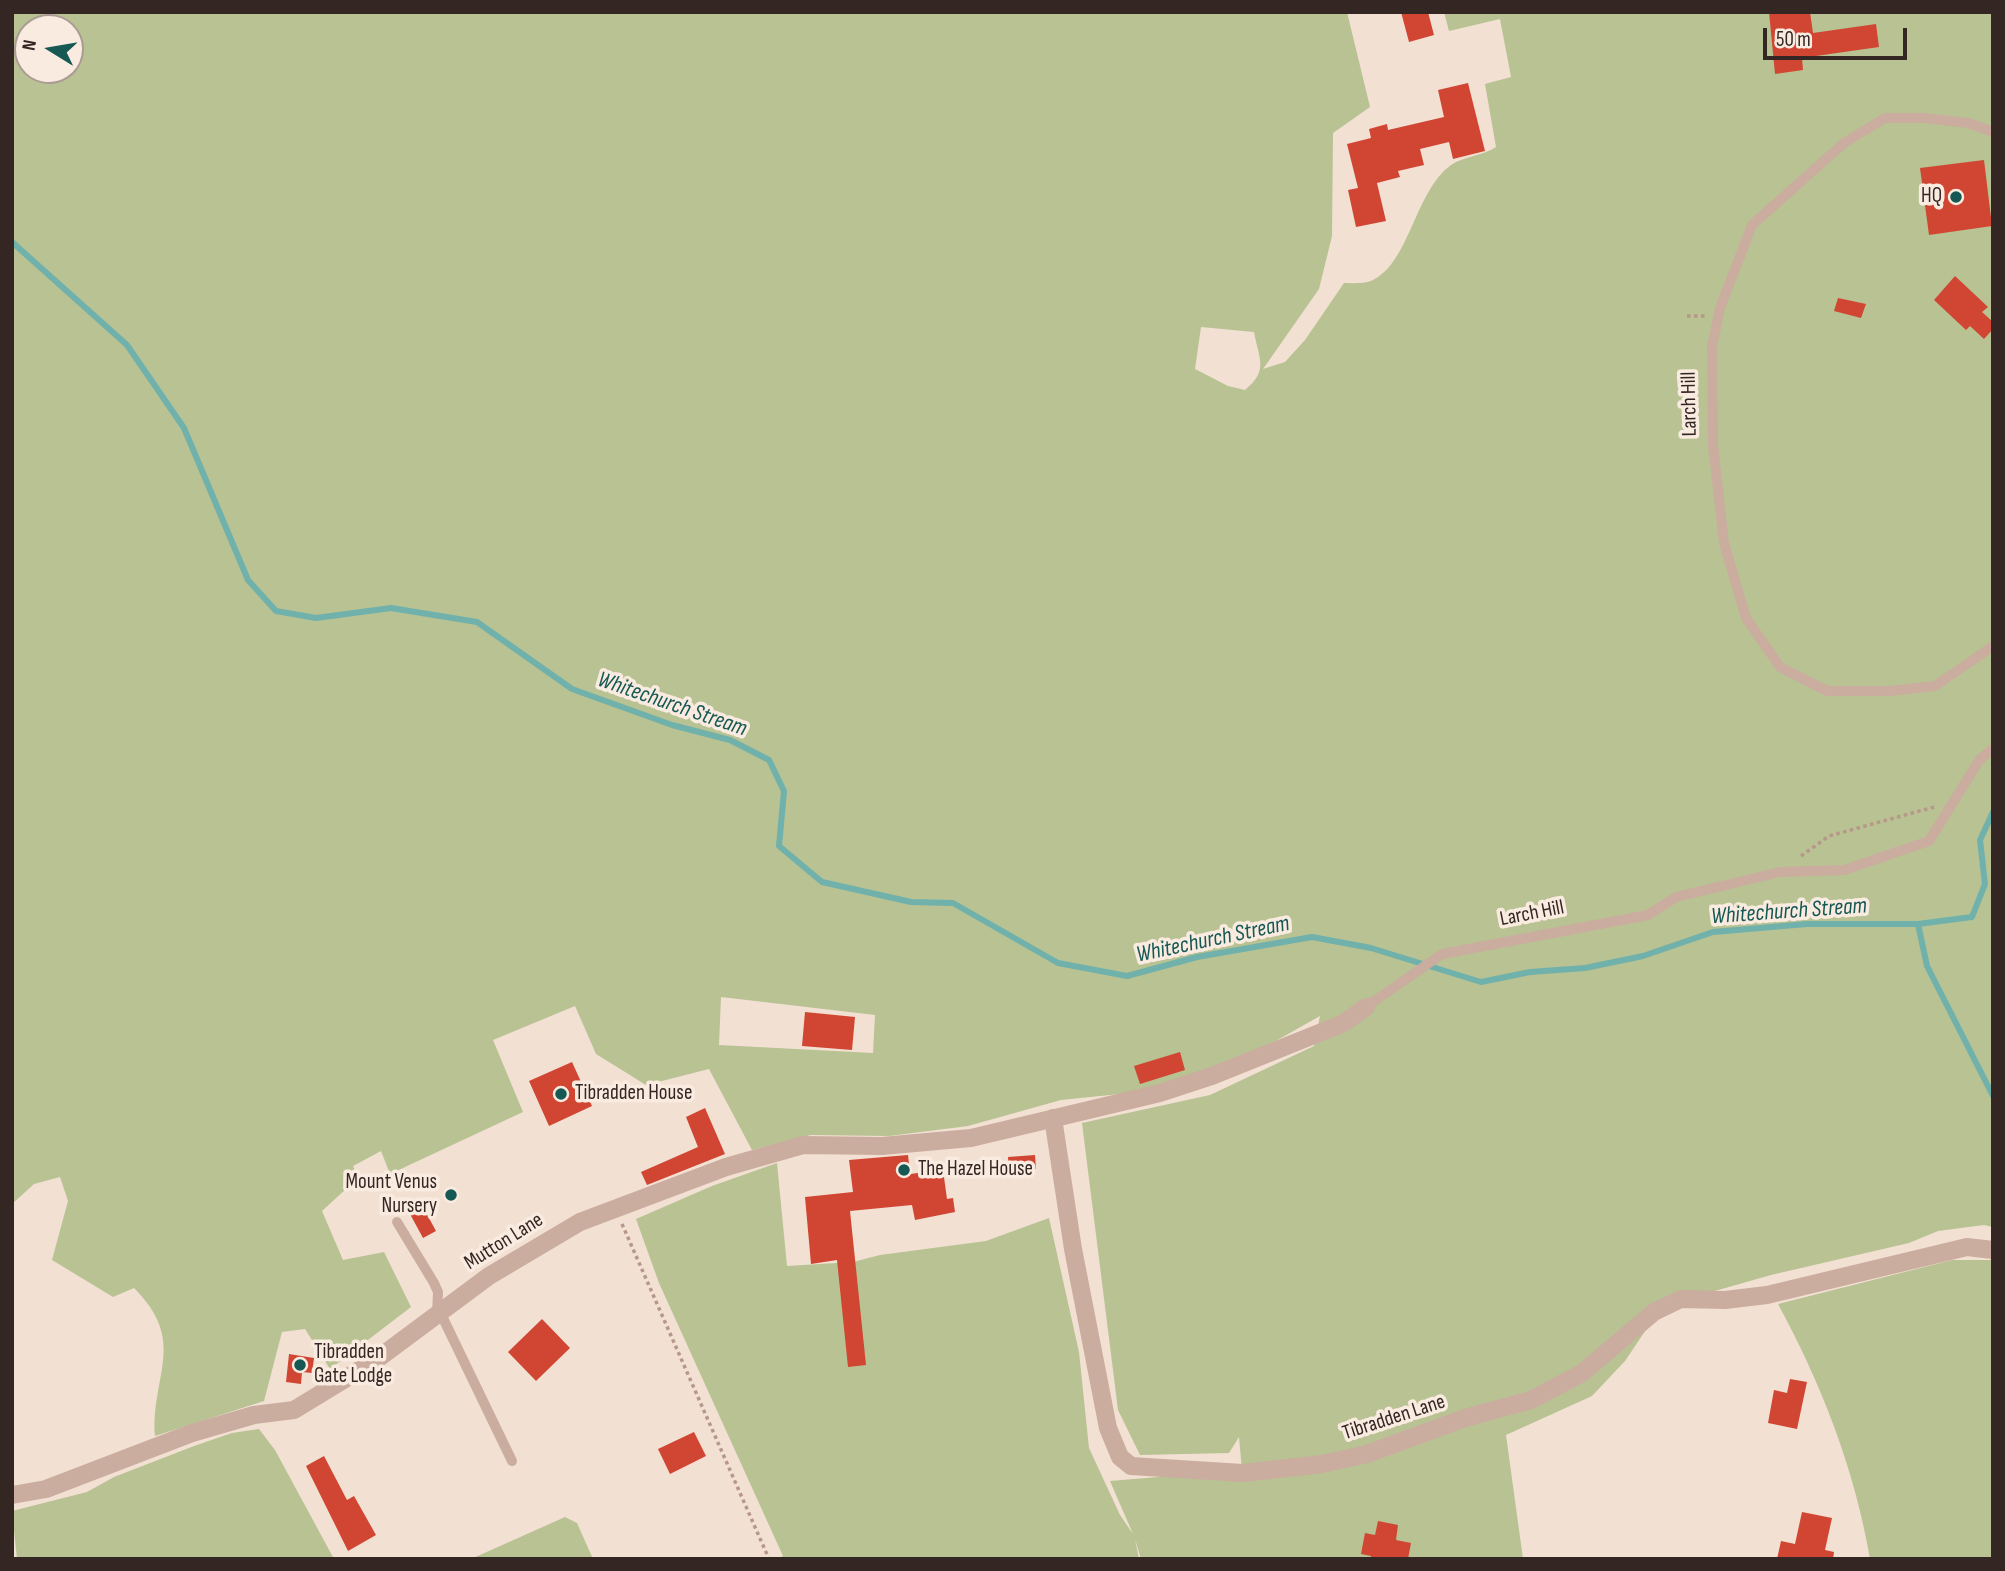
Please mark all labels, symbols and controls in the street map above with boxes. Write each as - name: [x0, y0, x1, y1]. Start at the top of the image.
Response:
- north arrow: [14, 14, 84, 84]
- scale bar: [1767, 14, 1910, 58]
- text: 50 m: [1776, 27, 1811, 52]
- text: N: [18, 38, 42, 52]
- place label: HQ: [1921, 184, 1942, 210]
- marker: HQ: [1948, 189, 1964, 205]
- street label: Larch Hill: [1677, 371, 1703, 437]
- water label: Whitechurch Stream: [594, 667, 750, 743]
- water label: Whitechurch Stream: [1710, 893, 1868, 931]
- street label: Larch Hill: [1498, 895, 1566, 933]
- water label: Whitechurch Stream: [1134, 910, 1292, 970]
- place label: Tibradden House: [575, 1081, 692, 1107]
- marker: Tibradden House: [553, 1086, 569, 1102]
- place label: The Hazel House: [918, 1157, 1033, 1183]
- marker: The Hazel House: [896, 1162, 912, 1178]
- place label: Mount Venus Nursery: [346, 1170, 437, 1220]
- marker: Mount Venus Nursery: [443, 1187, 459, 1203]
- street label: Mutton Lane: [460, 1208, 548, 1276]
- place label: Tibradden Gate Lodge: [314, 1340, 392, 1390]
- marker: Tibradden Gate Lodge: [292, 1357, 308, 1373]
- street label: Tibradden Lane: [1339, 1390, 1449, 1446]

